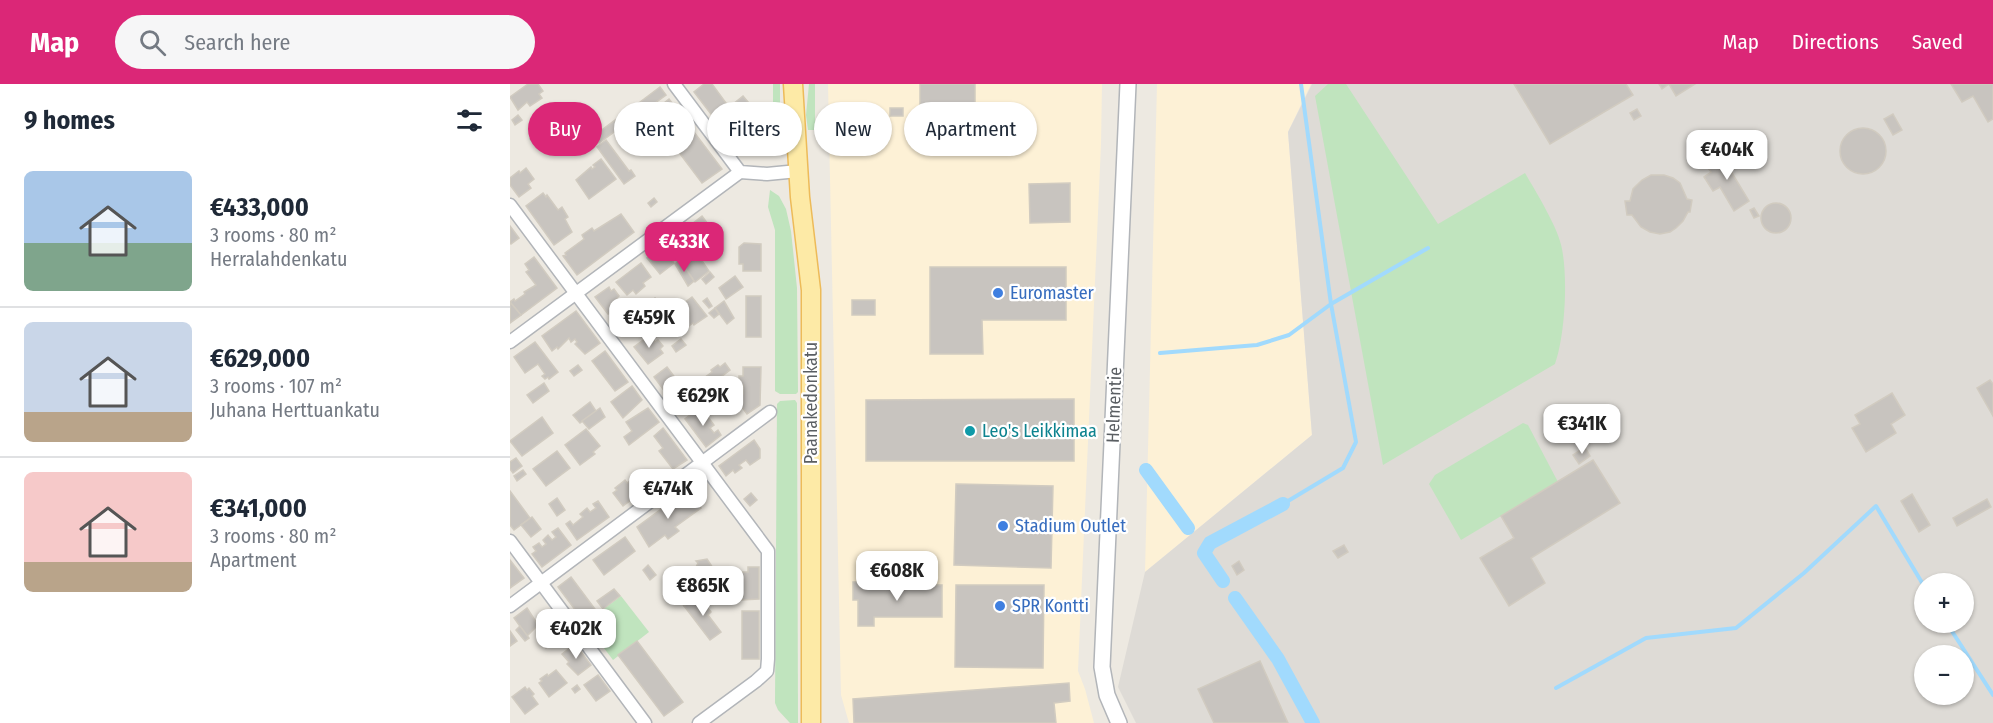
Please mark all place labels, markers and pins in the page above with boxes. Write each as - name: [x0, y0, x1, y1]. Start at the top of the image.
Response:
- pin: €404K: [1685, 130, 1769, 181]
- pin: €433K: [642, 222, 726, 273]
- place label: Euromaster: [1010, 282, 1095, 304]
- marker: Euromaster: [991, 286, 1005, 300]
- pin: €459K: [607, 298, 691, 349]
- pin: €629K: [661, 376, 745, 427]
- pin: €341K: [1540, 404, 1624, 455]
- place label: Leo's Leikkimaa: [982, 420, 1097, 442]
- marker: Leo's Leikkimaa: [963, 424, 977, 438]
- pin: €474K: [626, 469, 710, 520]
- place label: Stadium Outlet: [1015, 515, 1126, 537]
- marker: Stadium Outlet: [996, 519, 1010, 533]
- pin: €608K: [855, 551, 939, 602]
- pin: €865K: [661, 566, 745, 617]
- place label: SPR Kontti: [1012, 595, 1089, 617]
- marker: SPR Kontti: [993, 599, 1007, 613]
- pin: €402K: [534, 609, 618, 660]

